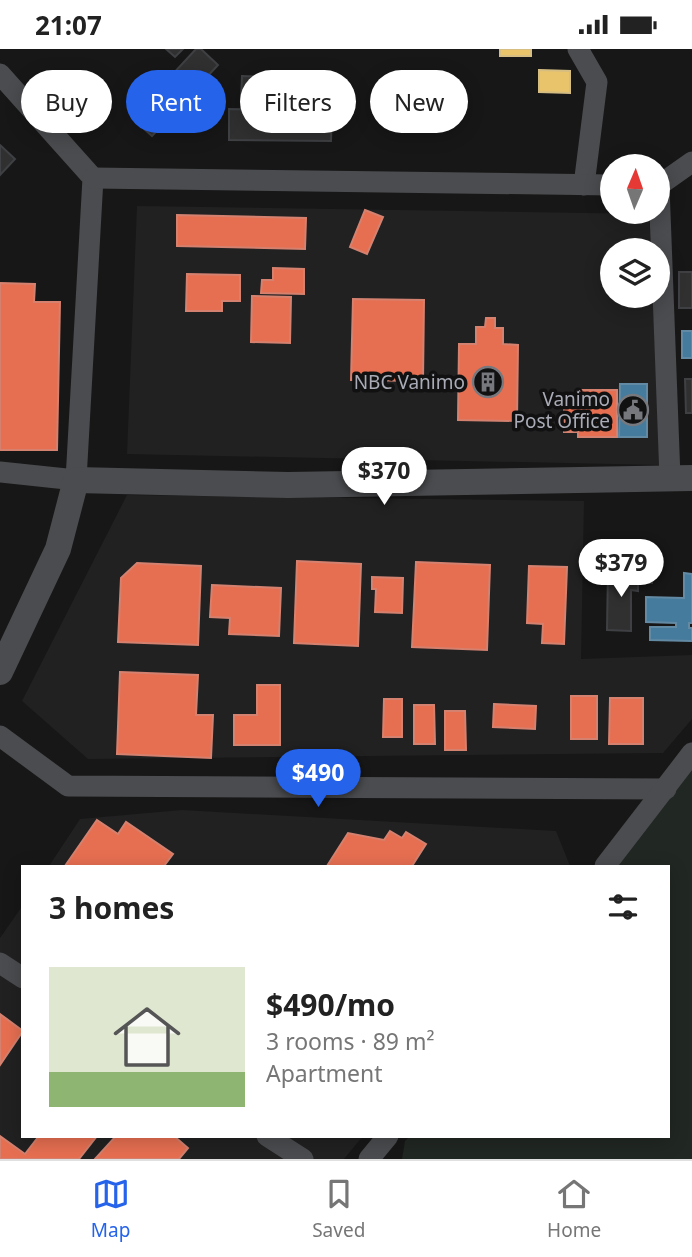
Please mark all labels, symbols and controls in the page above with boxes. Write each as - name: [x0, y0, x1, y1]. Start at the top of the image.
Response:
- text: 21:07: [35, 7, 102, 43]
- chip: Buy: [21, 70, 112, 133]
- chip: Rent: [126, 70, 226, 133]
- chip: Filters: [240, 70, 356, 133]
- chip: New: [370, 70, 468, 133]
- north arrow: [600, 154, 670, 224]
- map controls: [600, 154, 670, 308]
- button: layers: [600, 238, 670, 308]
- building icon: NBC Vanimo: [471, 365, 505, 399]
- place label: NBC Vanimo: [354, 369, 465, 395]
- place label: Vanimo Post Office: [513, 386, 610, 434]
- public building icon: Vanimo Post Office: [616, 393, 650, 427]
- pin: $370: [343, 447, 425, 507]
- text: $370: [358, 454, 410, 486]
- pin: $379: [580, 539, 662, 599]
- text: $379: [595, 546, 647, 578]
- pin: $490: [277, 749, 359, 809]
- text: $490: [292, 756, 344, 788]
- text: 3 homes: [49, 887, 174, 928]
- icon: filters: [604, 888, 642, 926]
- text: $490/mo: [266, 984, 395, 1025]
- icon: home: [105, 995, 189, 1079]
- text: 3 rooms · 89 m²: [266, 1025, 435, 1057]
- text: Apartment: [266, 1057, 383, 1089]
- tab: Map: [91, 1175, 130, 1243]
- tab: Saved: [312, 1175, 365, 1243]
- tab: Home: [547, 1175, 601, 1243]

